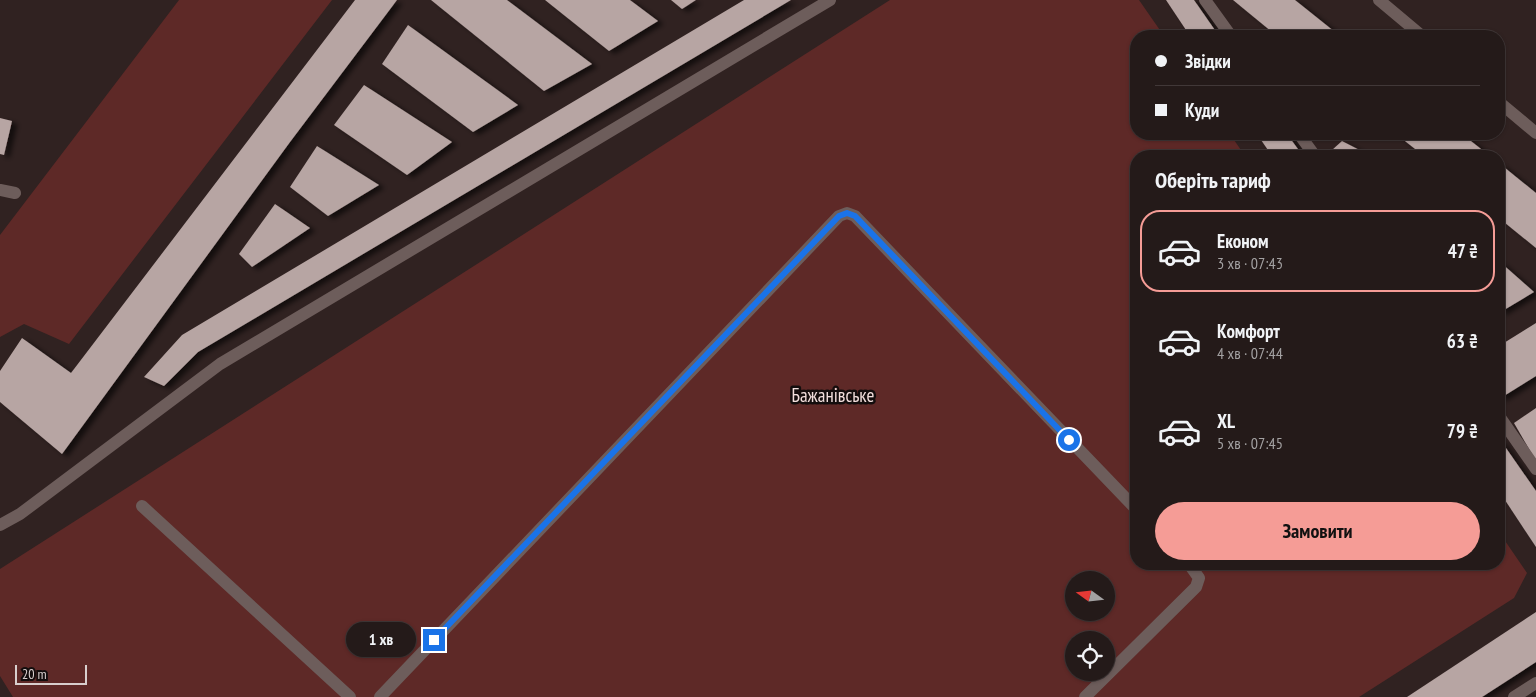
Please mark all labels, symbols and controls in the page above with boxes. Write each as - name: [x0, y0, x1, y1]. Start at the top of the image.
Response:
- text: Звідки: [1185, 49, 1231, 73]
- text: Куди: [1185, 98, 1219, 122]
- text: Оберіть тариф: [1155, 166, 1271, 194]
- icon: car: [1157, 229, 1202, 274]
- text: Економ: [1217, 229, 1269, 253]
- text: 47 ₴: [1448, 239, 1478, 263]
- text: 3 хв · 07:43: [1217, 253, 1283, 273]
- icon: car: [1157, 319, 1202, 364]
- text: Комфорт: [1217, 319, 1280, 343]
- text: 63 ₴: [1447, 329, 1478, 353]
- text: 4 хв · 07:44: [1217, 343, 1283, 363]
- park label: Бажанівське: [792, 383, 875, 407]
- icon: car: [1157, 409, 1202, 454]
- text: XL: [1217, 409, 1235, 433]
- text: 79 ₴: [1447, 419, 1478, 443]
- route start: [1058, 429, 1080, 451]
- text: 5 хв · 07:45: [1217, 433, 1283, 453]
- button: Замовити: [1155, 502, 1480, 560]
- north arrow: [1065, 571, 1115, 621]
- map controls: [1065, 571, 1115, 681]
- callout: 1 хв: [346, 622, 416, 658]
- text: 1 хв: [369, 629, 393, 649]
- route end: [423, 629, 445, 651]
- button: locate: [1065, 631, 1115, 681]
- scale bar: [15, 662, 88, 685]
- text: 20 m: [22, 665, 47, 683]

